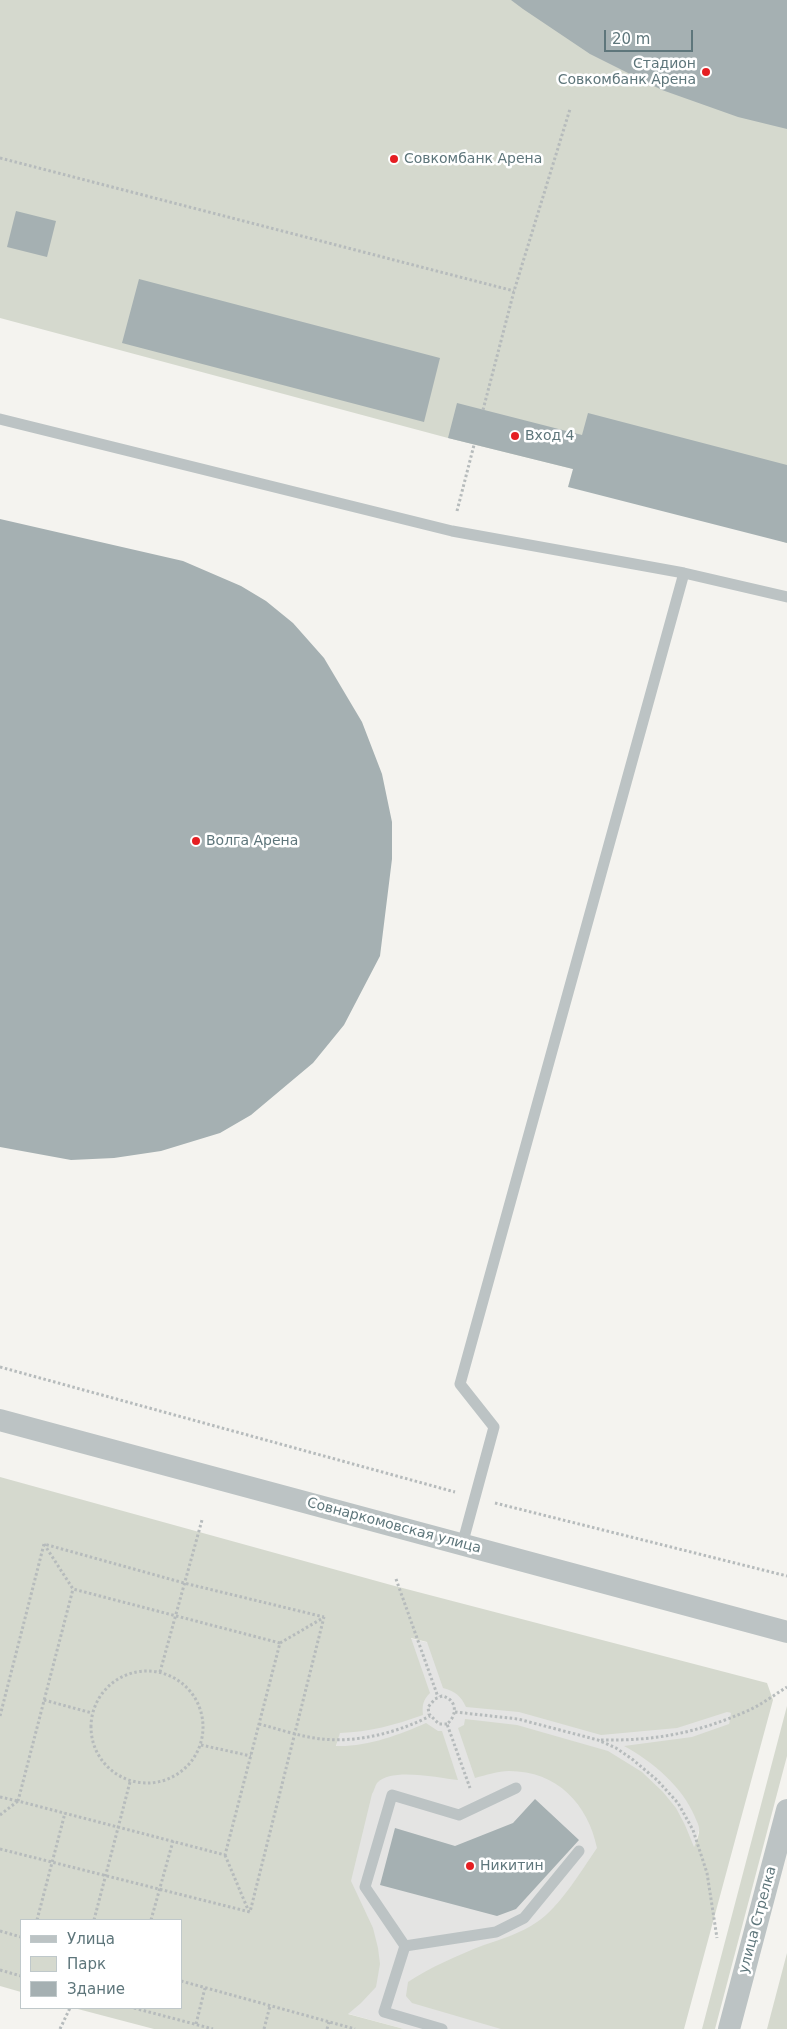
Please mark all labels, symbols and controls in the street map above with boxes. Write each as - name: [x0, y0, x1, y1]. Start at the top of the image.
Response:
- scale bar: [607, 20, 696, 52]
- text: 20 m: [612, 30, 650, 48]
- place label: Стадион Совкомбанк Арена: [558, 56, 696, 88]
- marker: Стадион Совкомбанк Арена: [700, 66, 712, 78]
- place label: Совкомбанк Арена: [404, 151, 542, 167]
- marker: Совкомбанк Арена: [388, 153, 400, 165]
- place label: Вход 4: [525, 428, 574, 444]
- marker: Вход 4: [509, 430, 521, 442]
- place label: Волга Арена: [206, 833, 298, 849]
- marker: Волга Арена: [190, 835, 202, 847]
- street label: Совнаркомовская улица: [305, 1495, 483, 1557]
- place label: Никитин: [480, 1858, 544, 1874]
- marker: Никитин: [464, 1860, 476, 1872]
- street label: улица Стрелка: [736, 1865, 780, 1975]
- legend: [20, 1919, 182, 2009]
- text: Улица: [67, 1930, 115, 1948]
- text: Парк: [67, 1955, 106, 1973]
- text: Здание: [67, 1980, 125, 1998]

